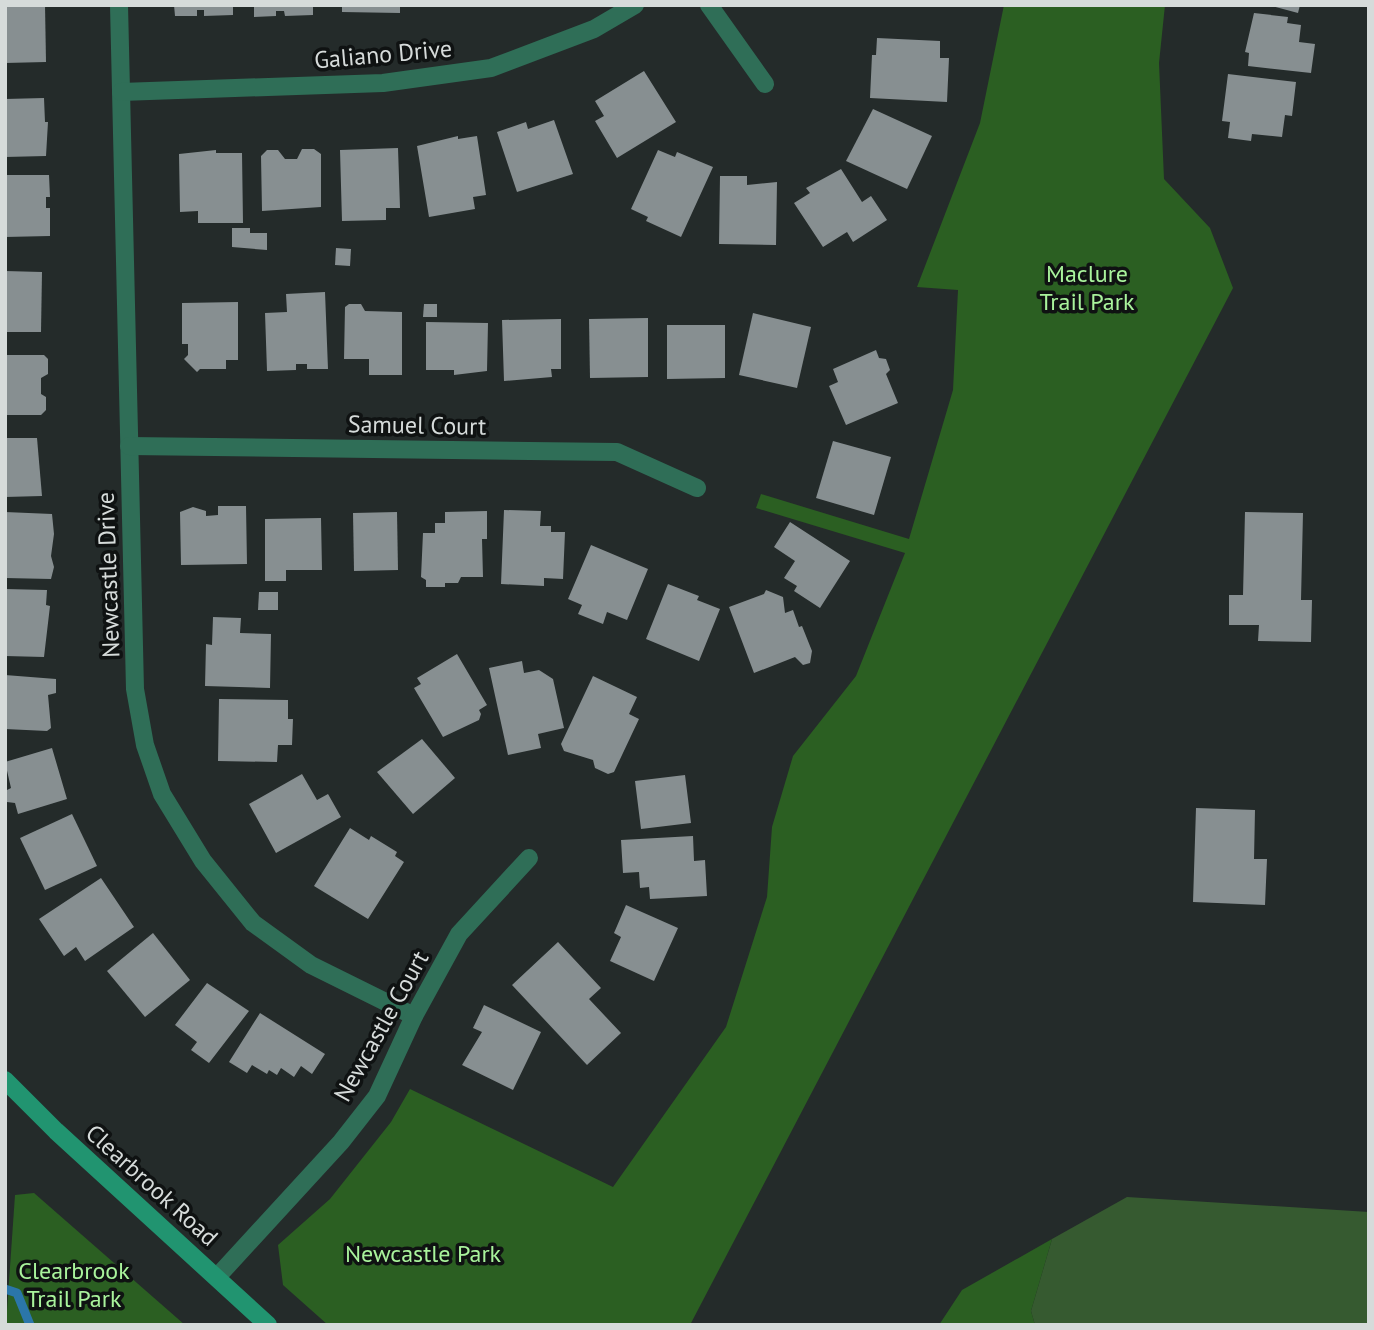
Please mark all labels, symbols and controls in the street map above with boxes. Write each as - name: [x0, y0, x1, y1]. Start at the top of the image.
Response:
- street label: Galiano Drive: [313, 33, 453, 75]
- park label: Maclure Trail Park: [1040, 258, 1135, 317]
- street label: Samuel Court: [348, 408, 486, 442]
- street label: Newcastle Drive: [90, 492, 126, 658]
- street label: Newcastle Court: [327, 945, 435, 1107]
- street label: Clearbrook Road: [79, 1117, 225, 1253]
- park label: Newcastle Park: [345, 1238, 502, 1269]
- park label: Clearbrook Trail Park: [18, 1255, 130, 1314]

